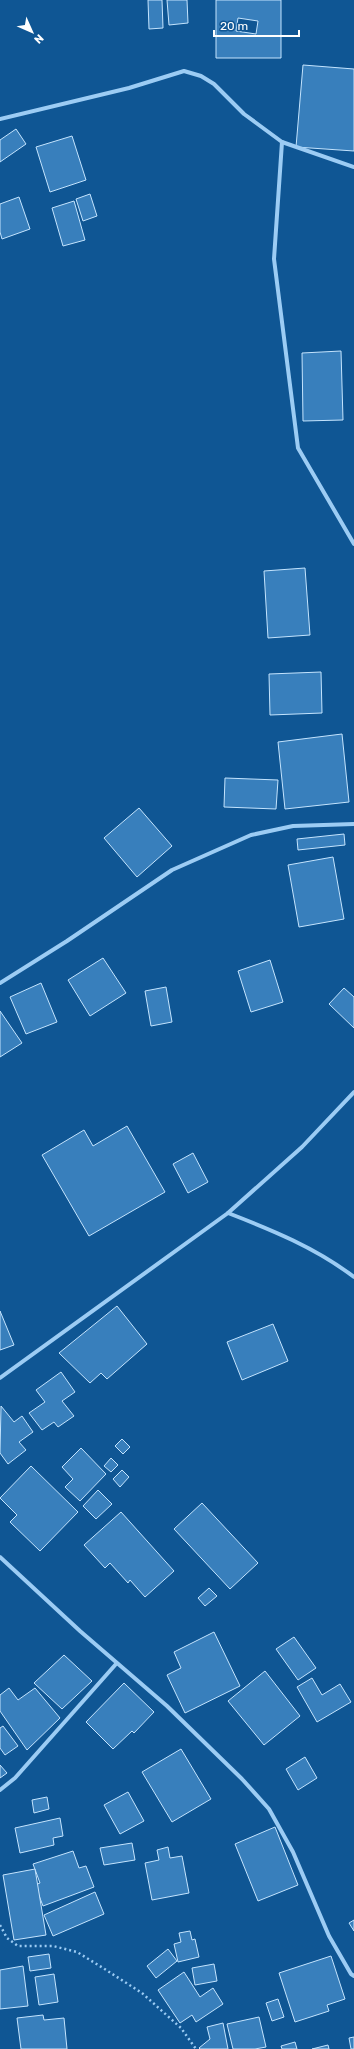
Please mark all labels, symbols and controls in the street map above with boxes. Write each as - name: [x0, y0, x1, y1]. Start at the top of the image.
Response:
- north arrow: [12, 12, 52, 52]
- scale bar: [214, 12, 299, 38]
- text: 20 m: [220, 19, 248, 33]
- text: N: [31, 31, 46, 46]

